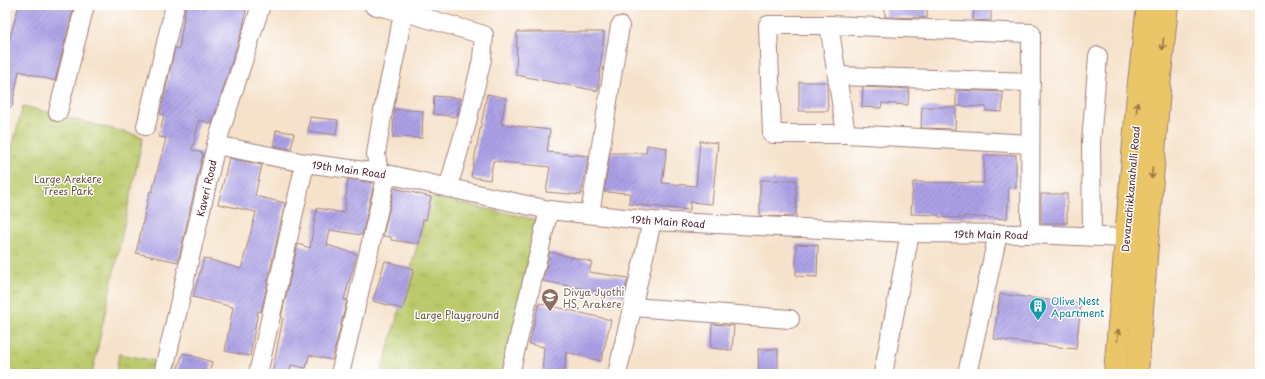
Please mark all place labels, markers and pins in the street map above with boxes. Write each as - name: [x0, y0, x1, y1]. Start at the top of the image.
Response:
- place label: Divya Jyothi HS, Arakere: [563, 284, 625, 311]
- school or university icon: Divya Jyothi HS, Arakere: [540, 287, 560, 312]
- place label: Olive Nest Apartment: [1051, 293, 1104, 320]
- building icon: Olive Nest Apartment: [1028, 296, 1048, 321]

